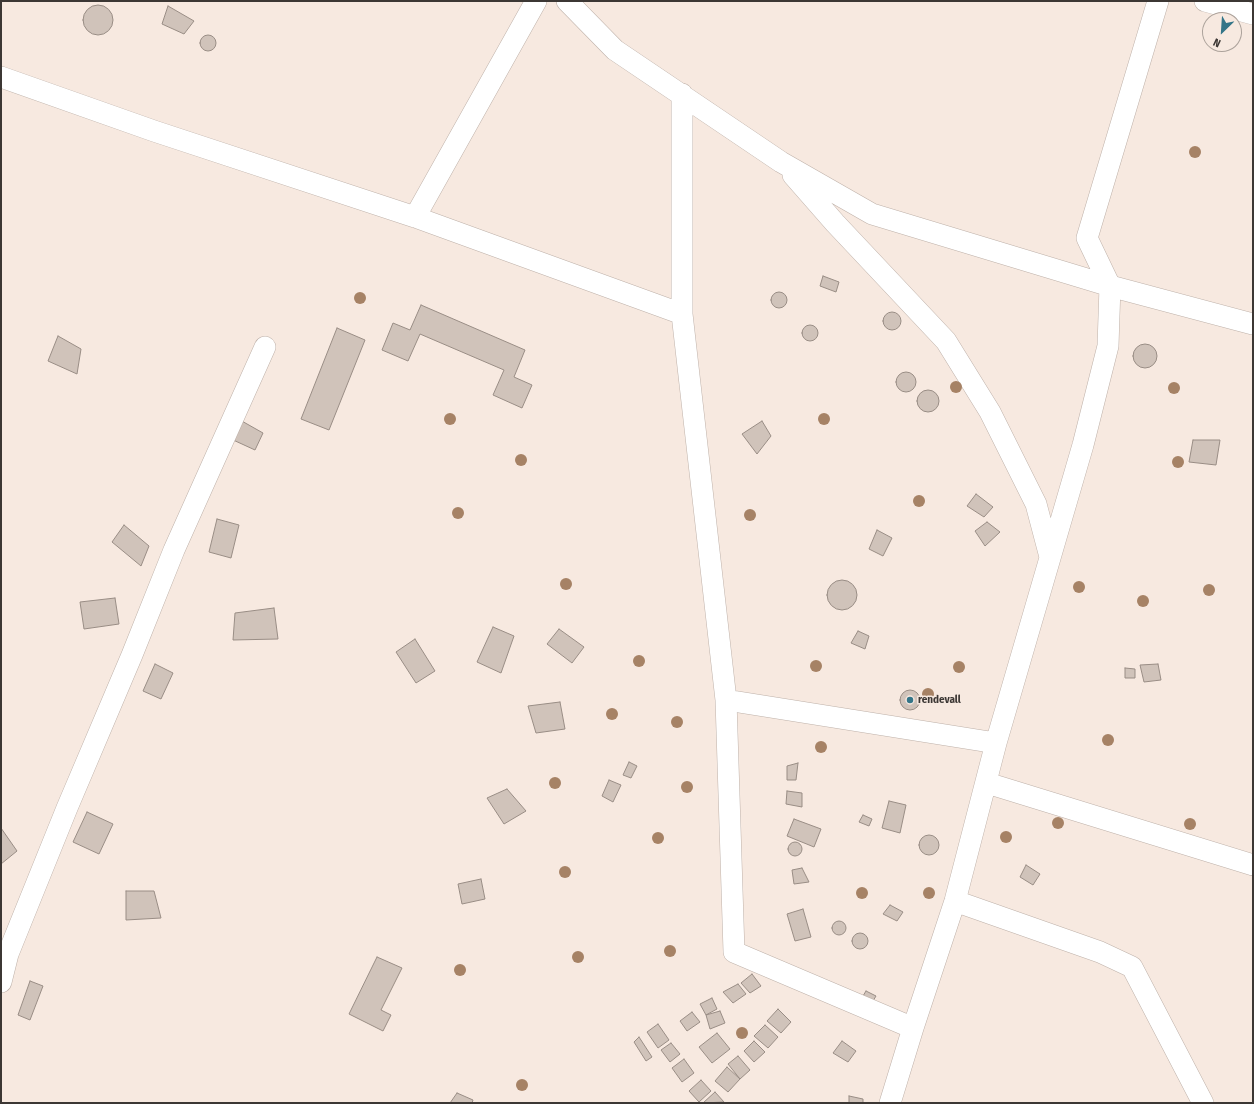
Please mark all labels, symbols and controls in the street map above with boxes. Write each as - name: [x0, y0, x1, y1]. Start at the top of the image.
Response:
- north arrow: [1202, 12, 1242, 52]
- text: N: [1211, 35, 1223, 50]
- place label: rendevall: [918, 693, 961, 707]
- marker: rendevall: [905, 695, 915, 705]

